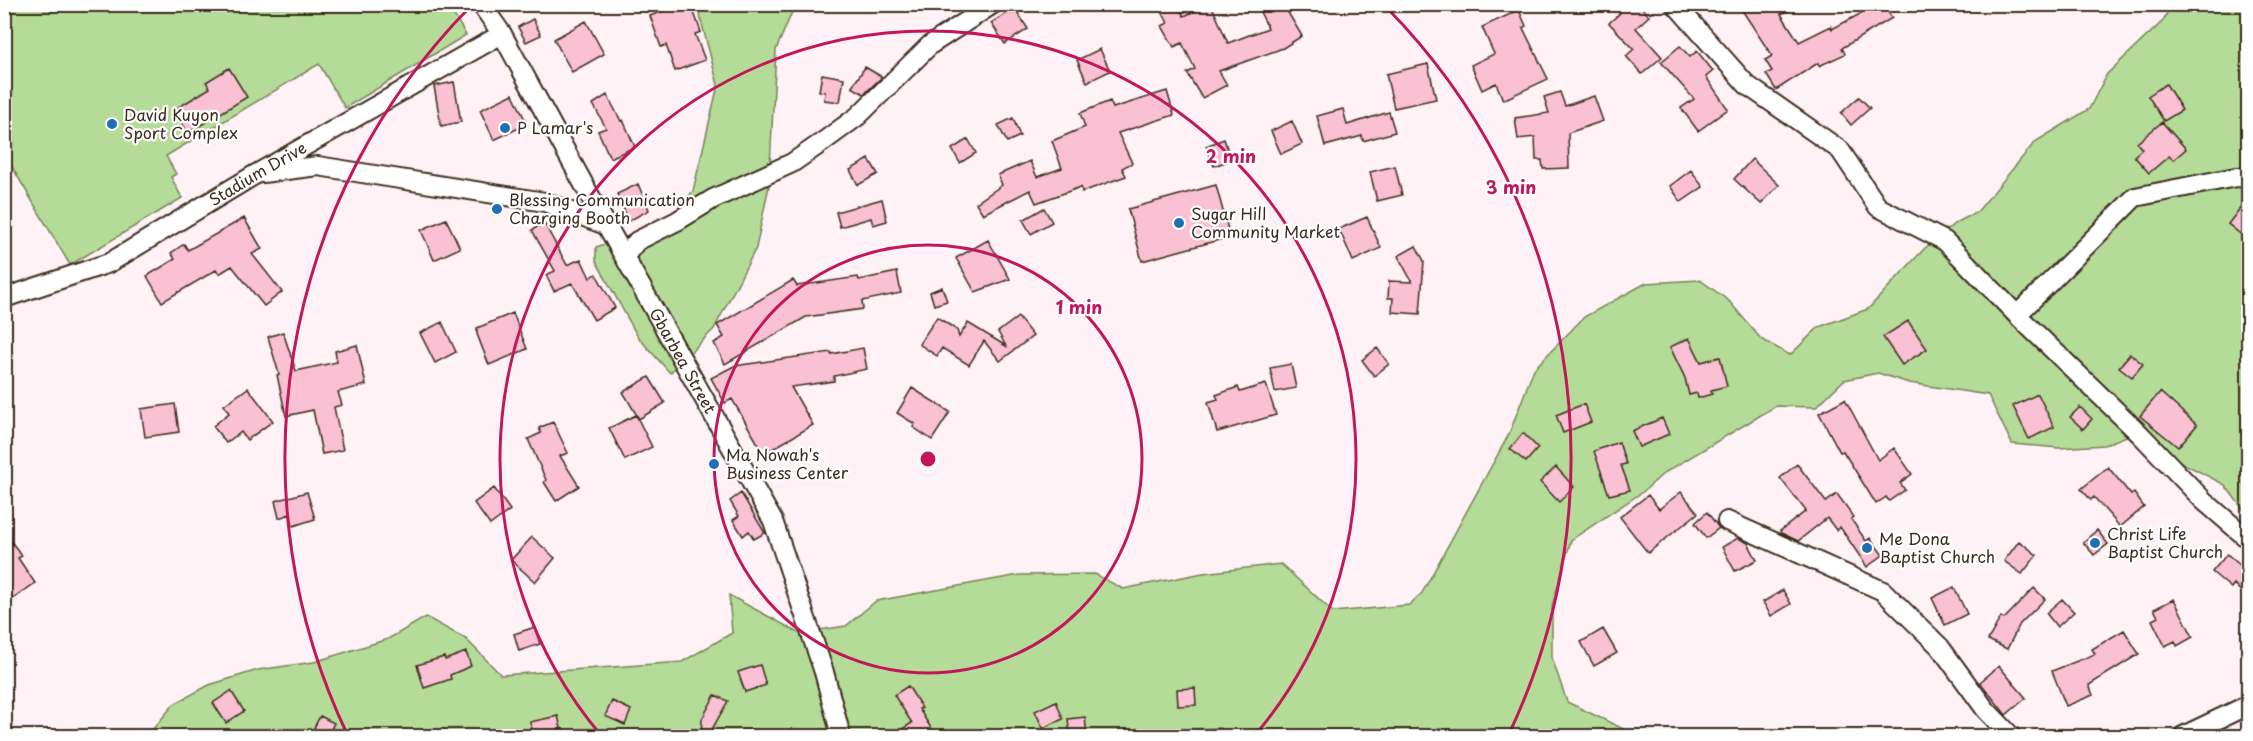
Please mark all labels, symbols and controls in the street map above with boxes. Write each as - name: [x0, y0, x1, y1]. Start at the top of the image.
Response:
- place label: David Kuyon Sport Complex: [124, 102, 238, 144]
- place label: P Lamar's: [517, 115, 593, 139]
- marker: David Kuyon Sport Complex: [105, 117, 119, 131]
- marker: P Lamar's: [498, 121, 512, 135]
- street label: Stadium Drive: [204, 135, 310, 211]
- text: 2 min: [1206, 142, 1256, 169]
- text: 3 min: [1486, 173, 1536, 200]
- place label: Blessing Communication Charging Booth: [509, 187, 695, 229]
- place label: Sugar Hill Community Market: [1191, 201, 1340, 243]
- marker: Blessing Communication Charging Booth: [490, 202, 504, 216]
- marker: Sugar Hill Community Market: [1172, 216, 1186, 230]
- text: 1 min: [1056, 293, 1102, 320]
- street label: Gbarbea Street: [644, 303, 723, 418]
- place label: Ma Nowah's Business Center: [726, 442, 849, 484]
- centre of rings: [918, 449, 938, 469]
- marker: Ma Nowah's Business Center: [707, 457, 721, 471]
- place label: Christ Life Baptist Church: [2107, 521, 2223, 563]
- place label: Me Dona Baptist Church: [1879, 526, 1995, 568]
- marker: Christ Life Baptist Church: [2088, 536, 2102, 550]
- marker: Me Dona Baptist Church: [1860, 541, 1874, 555]

